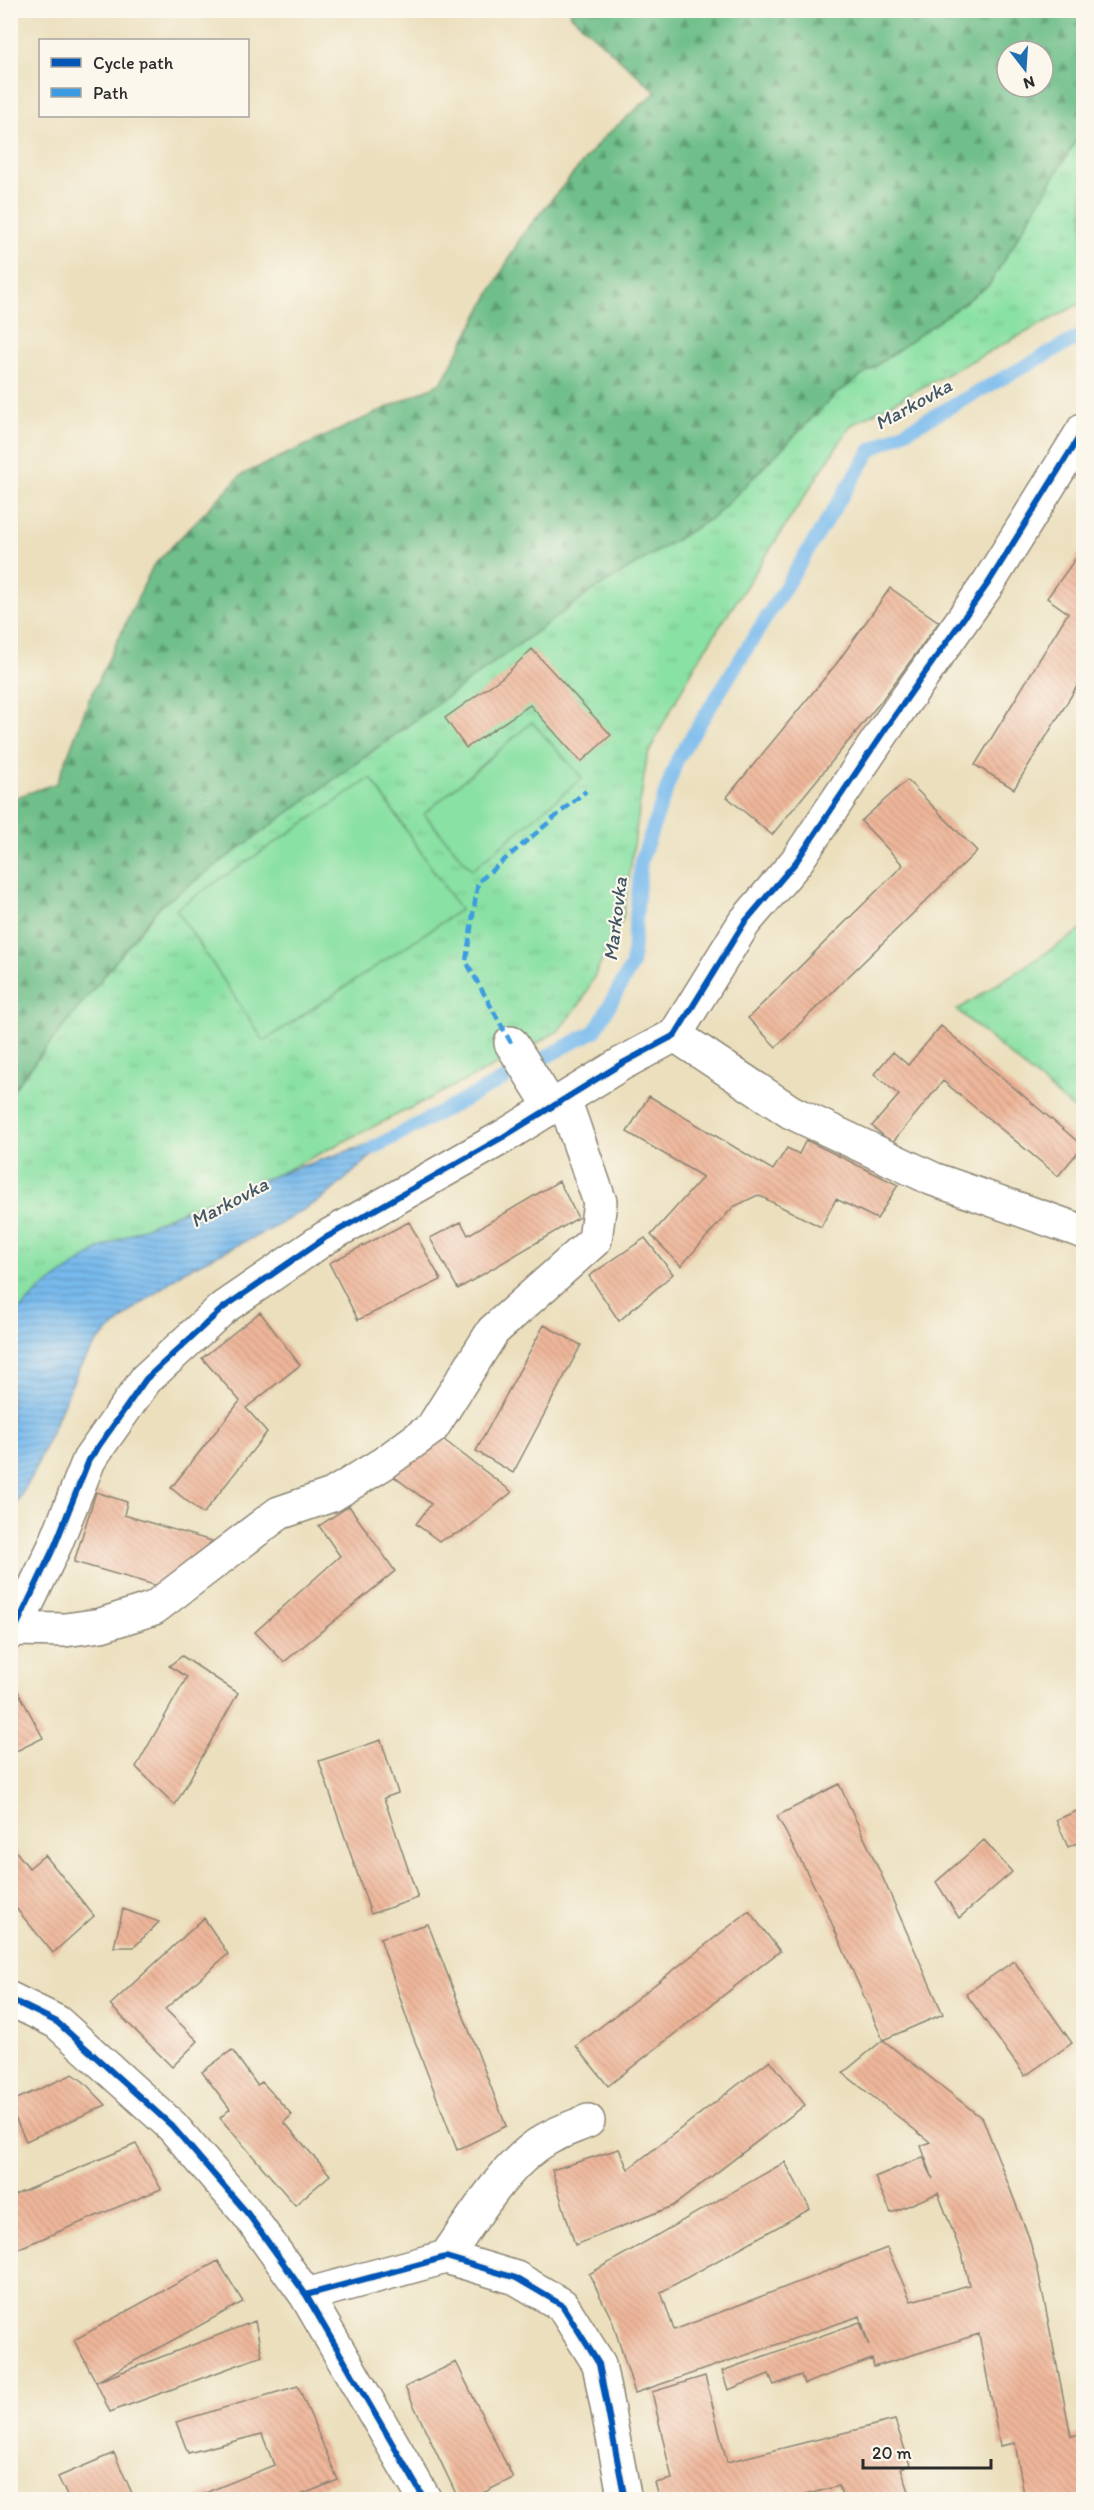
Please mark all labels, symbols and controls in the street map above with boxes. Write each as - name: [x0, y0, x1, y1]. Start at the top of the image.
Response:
- legend: [39, 39, 249, 117]
- north arrow: [995, 39, 1055, 99]
- text: Cycle path: [93, 52, 174, 74]
- text: N: [1021, 72, 1037, 94]
- text: Path: [93, 82, 128, 104]
- water label: Markovka: [870, 373, 956, 435]
- water label: Markovka: [598, 875, 632, 962]
- water label: Markovka: [186, 1171, 272, 1232]
- scale bar: [863, 2432, 990, 2470]
- text: 20 m: [872, 2442, 912, 2464]

